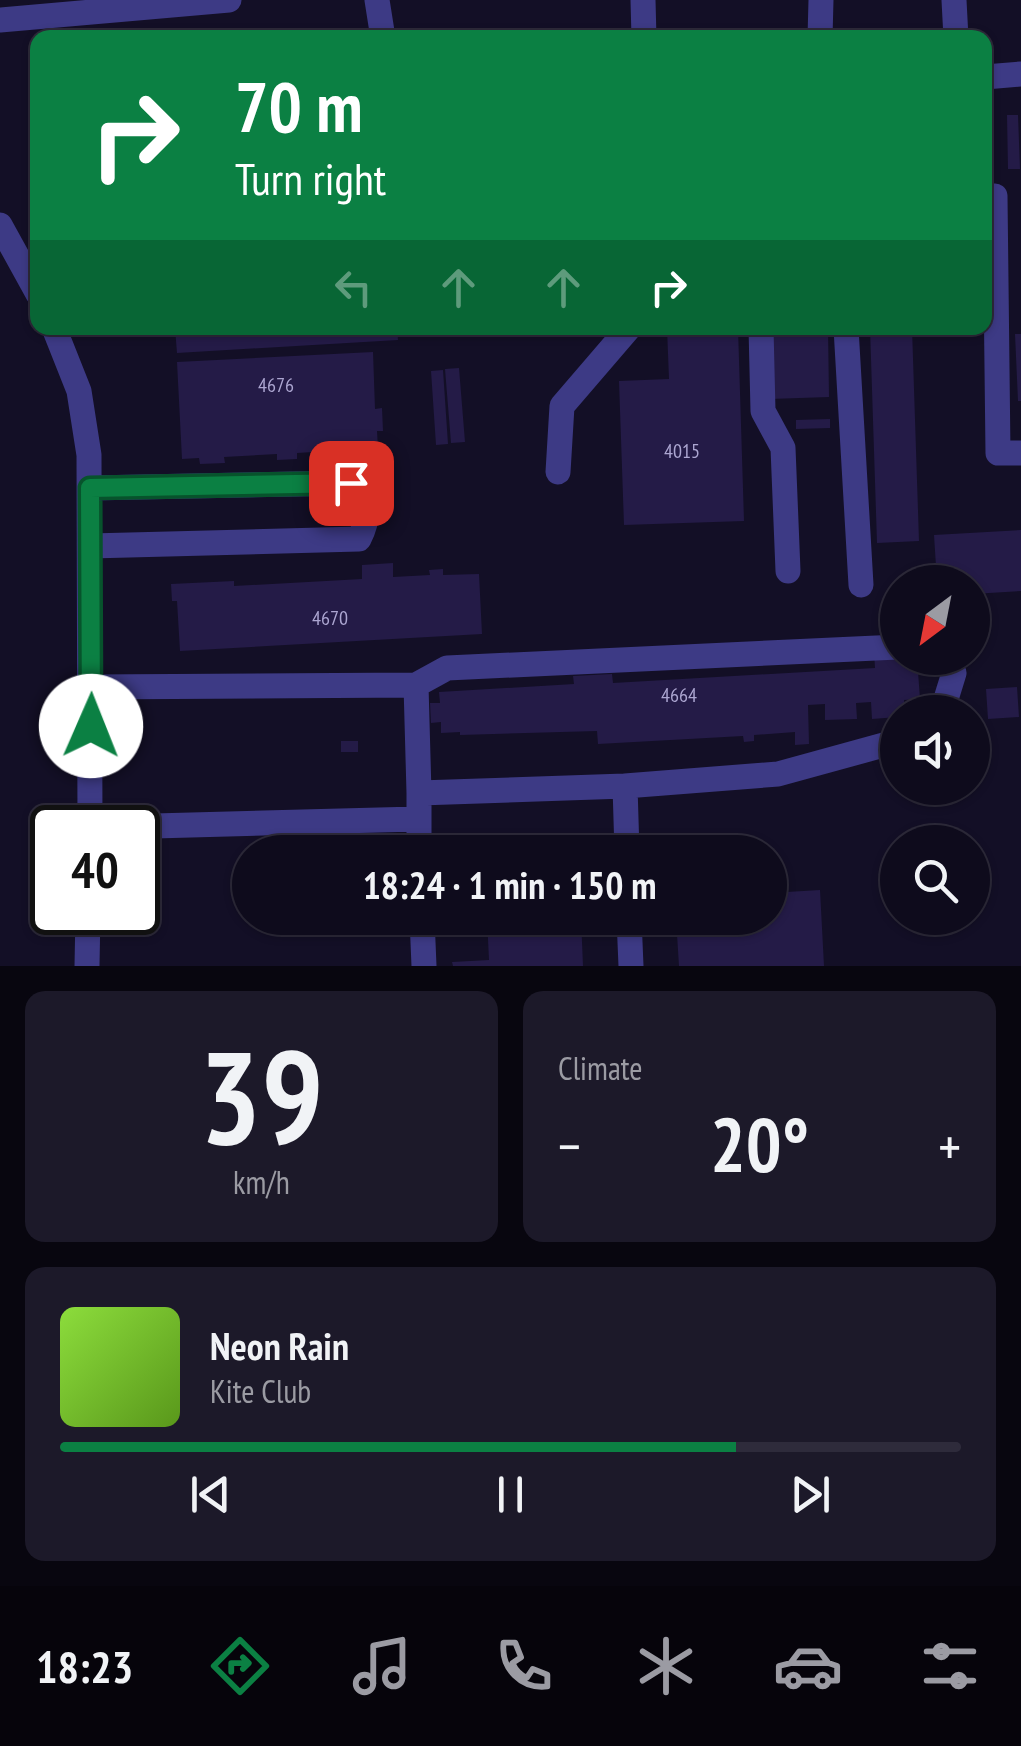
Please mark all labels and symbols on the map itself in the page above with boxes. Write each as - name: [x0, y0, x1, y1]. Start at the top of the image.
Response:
- house number: 4676: [258, 372, 294, 398]
- house number: 4015: [664, 438, 700, 464]
- pin: [309, 441, 394, 526]
- north arrow: [880, 565, 990, 675]
- house number: 4670: [312, 605, 348, 631]
- position arrow: [39, 674, 143, 778]
- house number: 4664: [661, 682, 697, 708]
- speed limit sign: 40: [30, 805, 160, 935]

